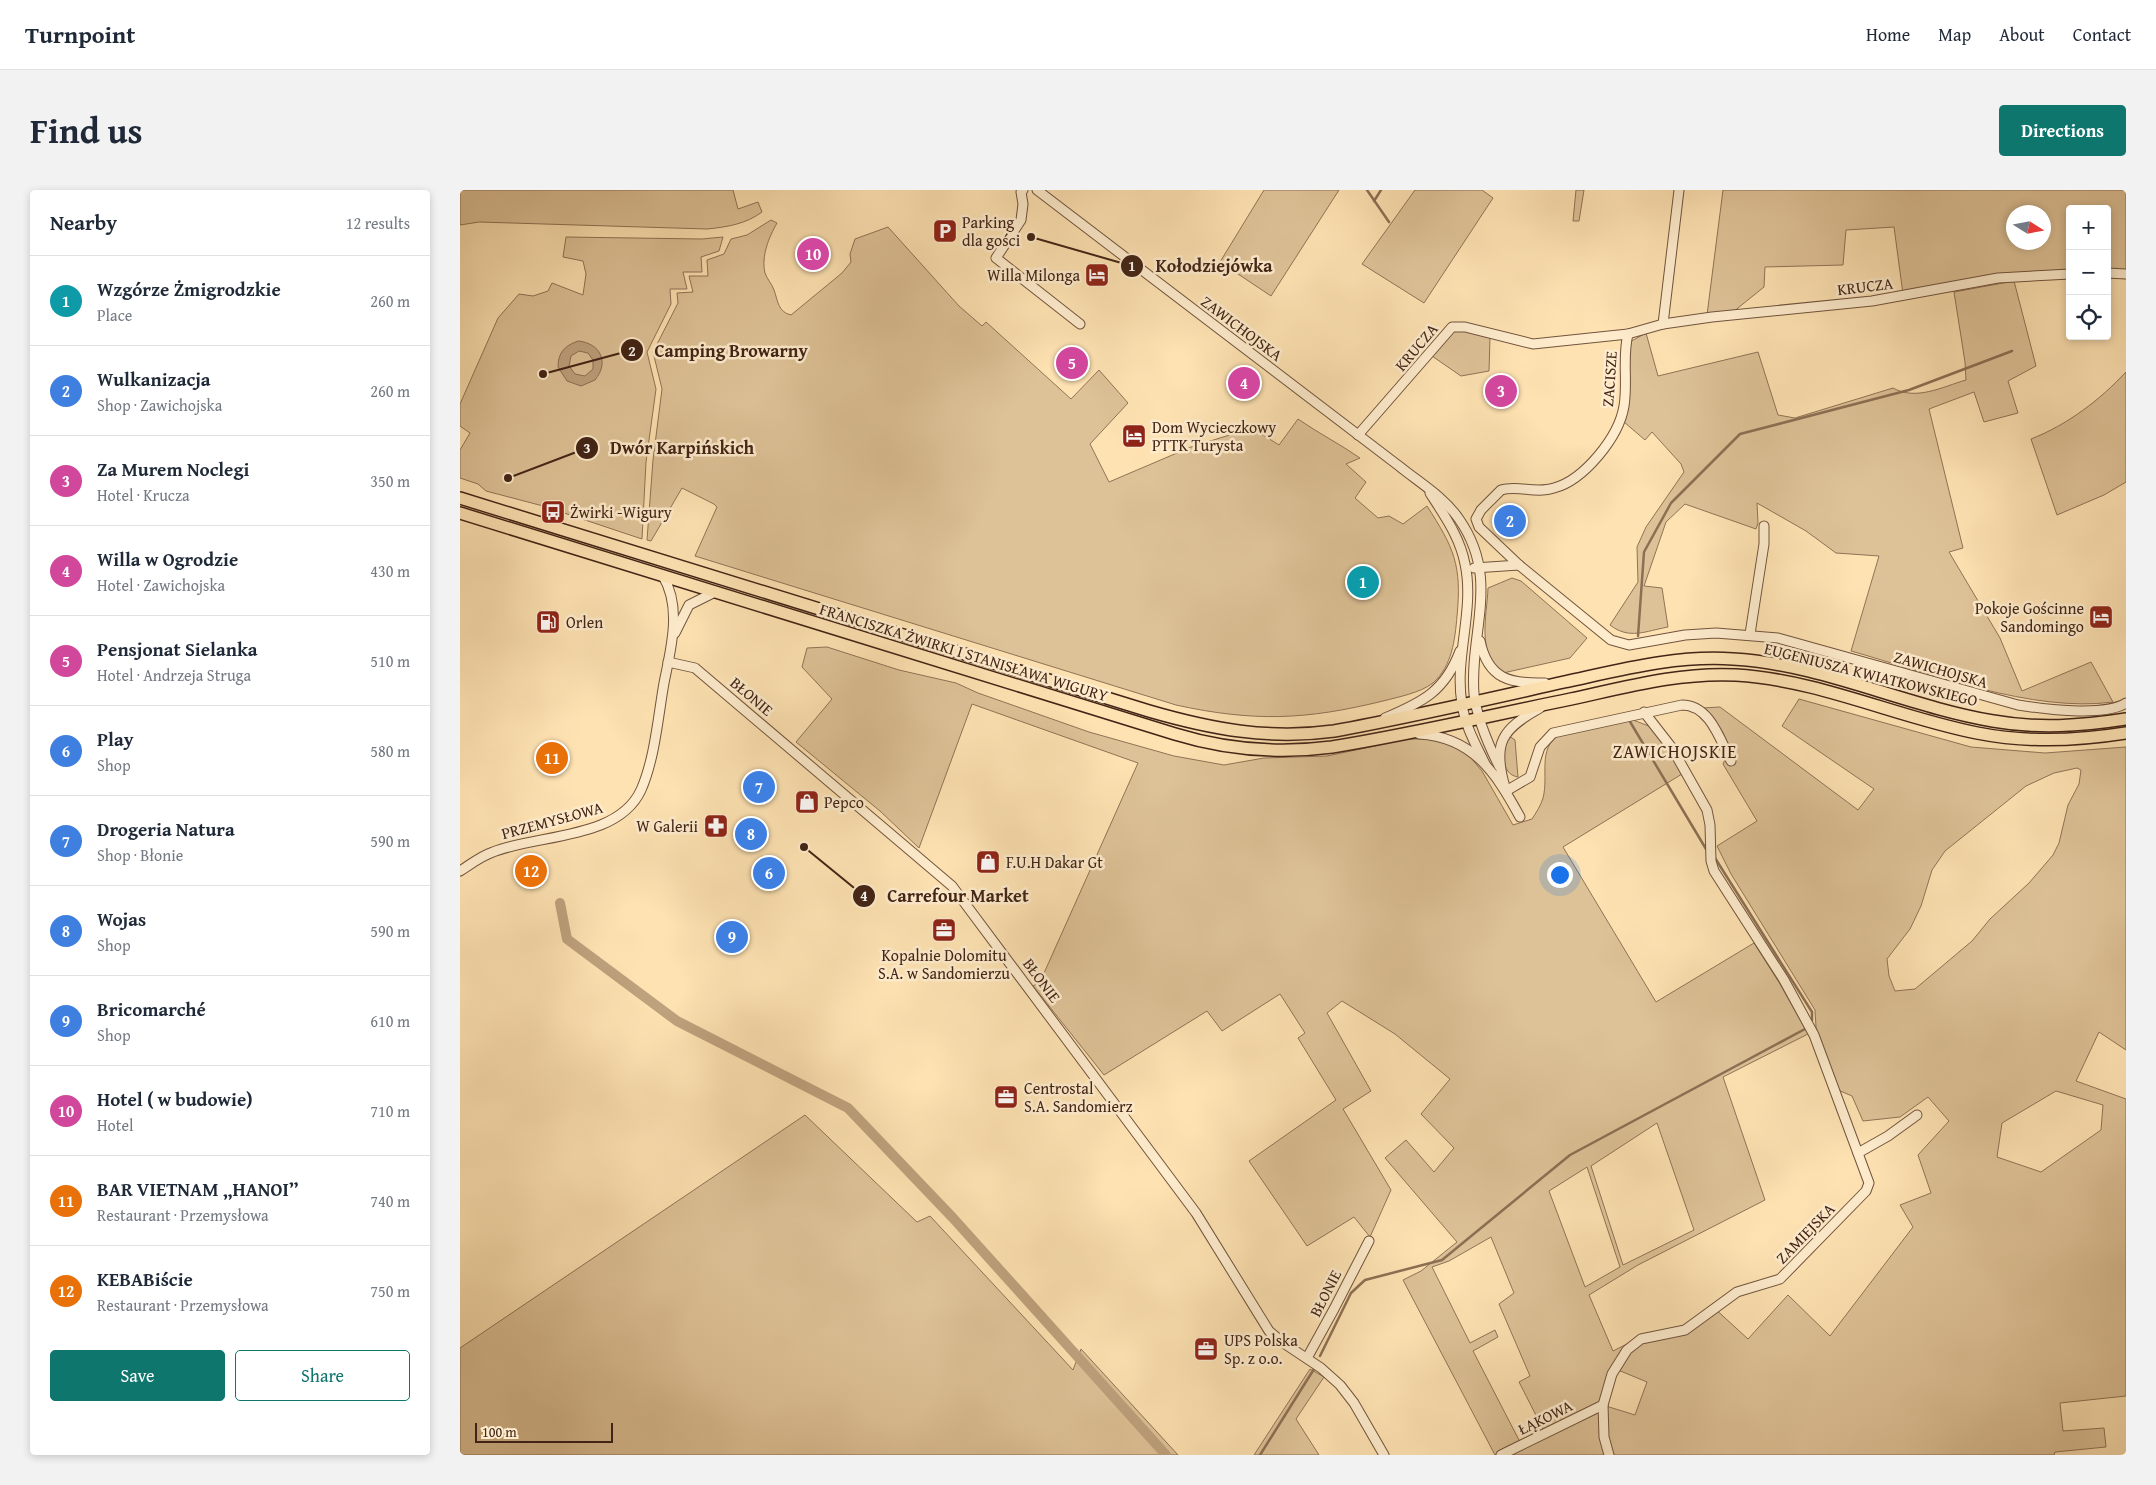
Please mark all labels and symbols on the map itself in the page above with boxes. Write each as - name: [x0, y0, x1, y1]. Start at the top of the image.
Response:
- north arrow: [2006, 205, 2051, 250]
- place label: Parking dla gości: [962, 210, 1021, 252]
- parking icon: Parking dla gości: [932, 218, 958, 244]
- pin: 10: [797, 235, 829, 273]
- callout: Kołodziejówka: [1120, 249, 1282, 282]
- text: Kołodziejówka: [1155, 252, 1273, 279]
- text: 1: [1128, 255, 1136, 276]
- hotel icon: Willa Milonga: [1084, 262, 1110, 288]
- place label: Willa Milonga: [987, 263, 1080, 287]
- street label: KRUCZA: [1836, 271, 1895, 301]
- street label: ZAWICHOJSKA: [1196, 289, 1288, 367]
- street label: KRUCZA: [1389, 318, 1443, 376]
- callout: Camping Browarny: [619, 334, 818, 367]
- text: Camping Browarny: [654, 337, 808, 364]
- text: 2: [628, 340, 636, 361]
- pin: 5: [1056, 344, 1088, 382]
- street label: ZACISZE: [1595, 350, 1623, 408]
- pin: 4: [1228, 364, 1260, 402]
- pin: 3: [1485, 372, 1517, 410]
- place label: Dom Wycieczkowy PTTK Turysta: [1152, 415, 1276, 457]
- hotel icon: Dom Wycieczkowy PTTK Turysta: [1121, 423, 1147, 449]
- callout: Dwór Karpińskich: [574, 431, 764, 464]
- text: Dwór Karpińskich: [610, 434, 754, 461]
- text: 3: [583, 437, 591, 458]
- bus stop icon: Żwirki -Wigury: [540, 499, 566, 525]
- place label: Żwirki -Wigury: [570, 500, 672, 524]
- pin: 2: [1494, 502, 1526, 540]
- pin: 1: [1347, 563, 1379, 601]
- place label: Pokoje Gościnne Sandomingo: [1975, 596, 2084, 638]
- street label: FRANCISZKA ŻWIRKI I STANISŁAWA WIGURY: [817, 597, 1112, 708]
- hotel icon: Pokoje Gościnne Sandomingo: [2088, 604, 2114, 630]
- fuel station icon: Orlen: [535, 609, 561, 635]
- place label: Orlen: [566, 610, 603, 634]
- street label: EUGENIUSZA KWIATKOWSKIEGO: [1762, 636, 1981, 712]
- street label: ZAWICHOJSKA: [1891, 644, 1991, 694]
- street label: BŁONIE: [725, 671, 779, 721]
- district label: ZAWICHOJSKIE: [1613, 738, 1737, 765]
- pin: 11: [536, 739, 568, 777]
- pin: 7: [743, 768, 775, 806]
- shop icon: Pepco: [794, 789, 820, 815]
- place label: Pepco: [824, 790, 864, 814]
- street label: PRZEMYSŁOWA: [499, 795, 606, 845]
- pharmacy icon: W Galerii: [703, 813, 729, 839]
- place label: W Galerii: [636, 814, 699, 838]
- pin: 8: [735, 815, 767, 853]
- shop icon: F.U.H Dakar Gt: [975, 849, 1001, 875]
- place label: F.U.H Dakar Gt: [1006, 850, 1103, 874]
- pin: 12: [515, 852, 547, 890]
- pin: 6: [753, 854, 785, 892]
- your location: [1547, 862, 1573, 888]
- callout: Carrefour Market: [852, 879, 1038, 912]
- text: Carrefour Market: [887, 882, 1029, 909]
- text: 4: [860, 885, 868, 906]
- office icon: Kopalnie Dolomitu S.A. w Sandomierzu: [931, 917, 957, 943]
- pin: 9: [716, 918, 748, 956]
- place label: Kopalnie Dolomitu S.A. w Sandomierzu: [878, 943, 1010, 985]
- street label: BŁONIE: [1017, 953, 1067, 1007]
- place label: Centrostal S.A. Sandomierz: [1024, 1076, 1133, 1118]
- office icon: Centrostal S.A. Sandomierz: [993, 1084, 1019, 1110]
- street label: ZAMIEJSKA: [1770, 1197, 1840, 1269]
- street label: BŁONIE: [1303, 1265, 1347, 1321]
- place label: UPS Polska Sp. z o.o.: [1224, 1328, 1298, 1370]
- office icon: UPS Polska Sp. z o.o.: [1193, 1336, 1219, 1362]
- street label: ŁĄKOWA: [1514, 1393, 1577, 1441]
- scale bar: [475, 1420, 612, 1443]

